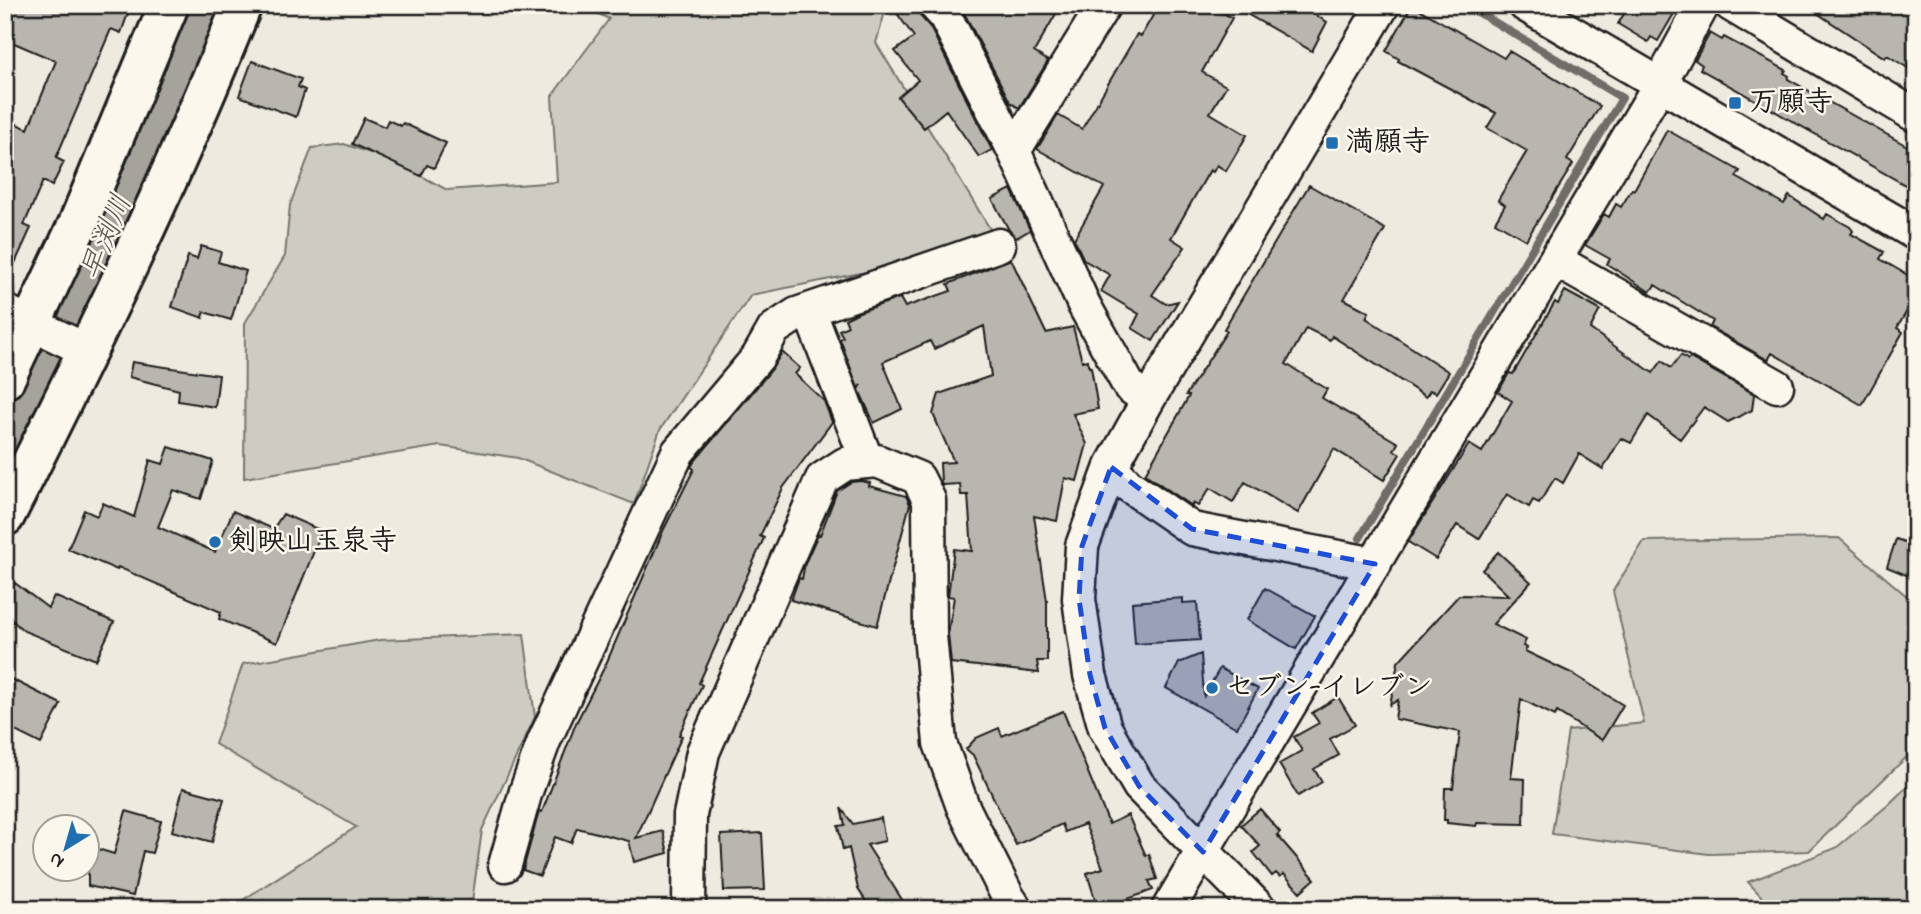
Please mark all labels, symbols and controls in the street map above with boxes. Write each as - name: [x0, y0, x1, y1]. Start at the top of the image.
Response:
- place label: 万願寺: [1749, 83, 1833, 124]
- marker: 万願寺: [1727, 95, 1743, 111]
- place label: 満願寺: [1346, 123, 1430, 164]
- marker: 満願寺: [1324, 135, 1340, 151]
- water label: 早渕川: [71, 188, 145, 288]
- place label: 剣映山玉泉寺: [229, 522, 397, 563]
- marker: 剣映山玉泉寺: [207, 534, 223, 550]
- place label: セブン-イレブン: [1226, 668, 1433, 709]
- marker: セブン-イレブン: [1204, 680, 1220, 696]
- north arrow: [32, 813, 102, 883]
- text: N: [44, 845, 71, 874]

